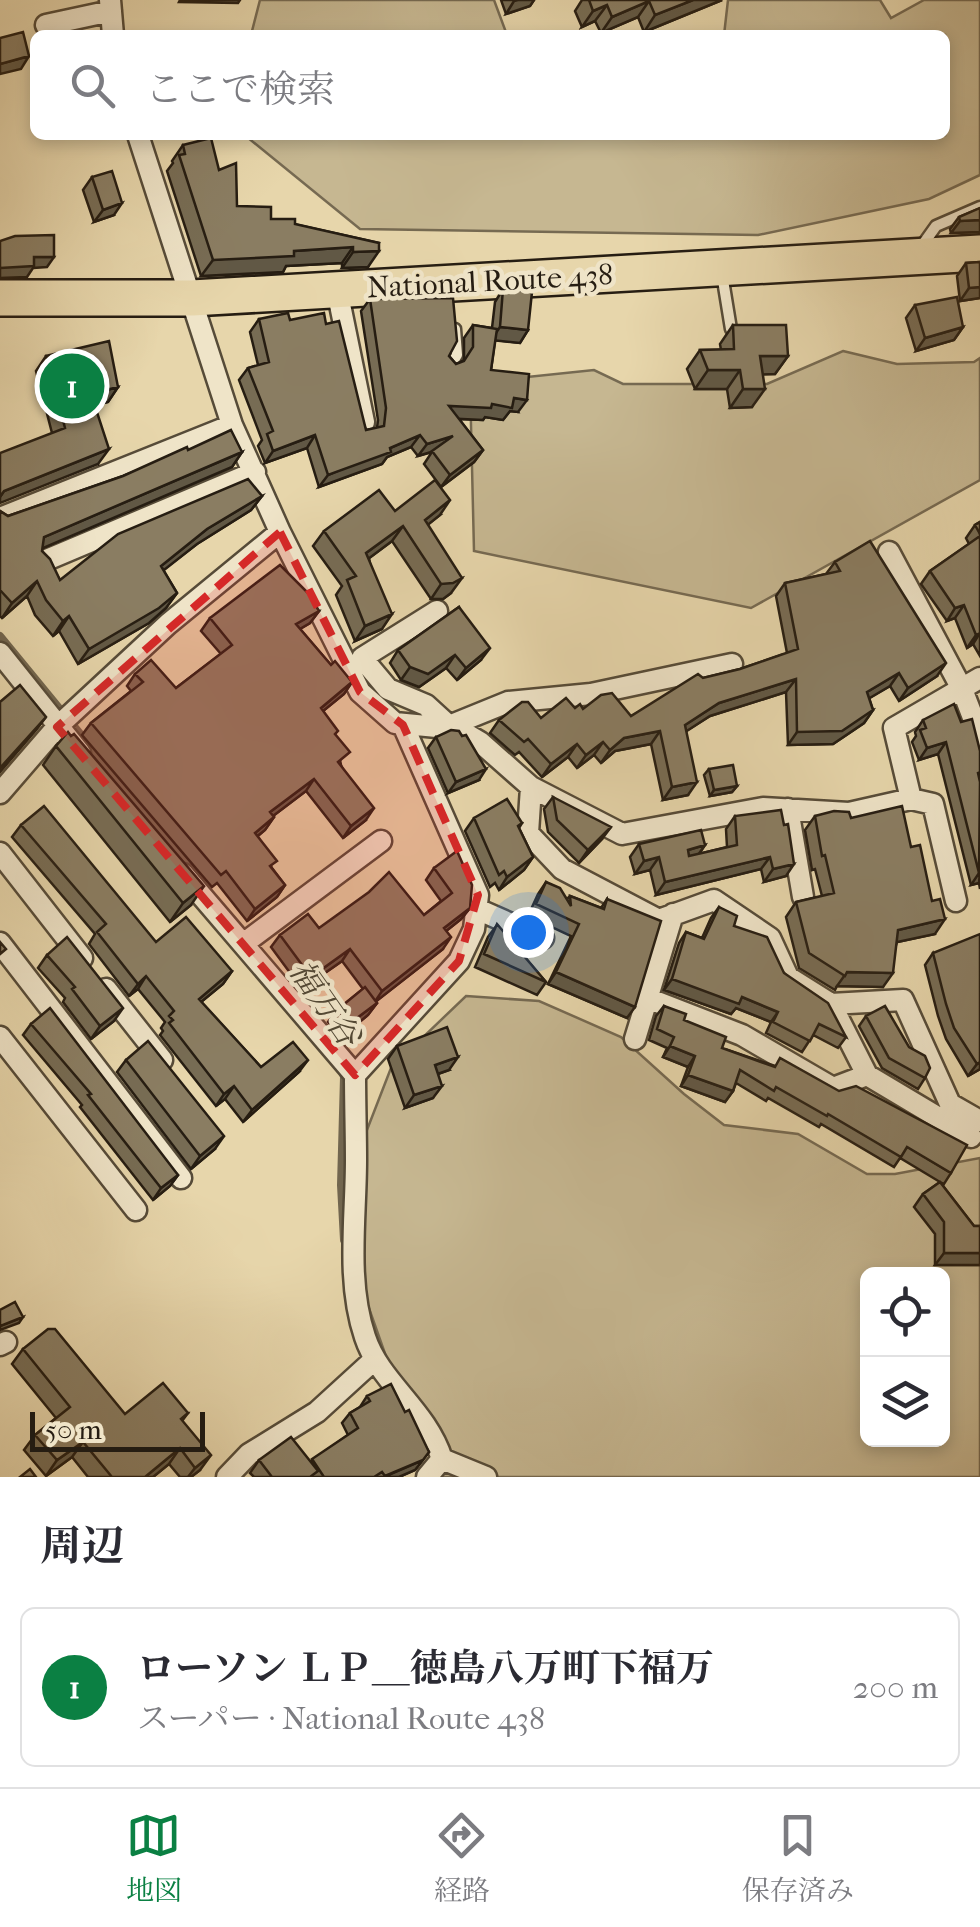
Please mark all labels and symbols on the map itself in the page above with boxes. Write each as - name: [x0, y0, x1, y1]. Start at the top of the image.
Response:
- street label: National Route 438: [366, 258, 614, 305]
- pin: 1: [40, 348, 104, 424]
- your location: [503, 907, 554, 958]
- water label: 福万谷: [282, 953, 368, 1055]
- scale bar: [30, 1407, 205, 1452]

